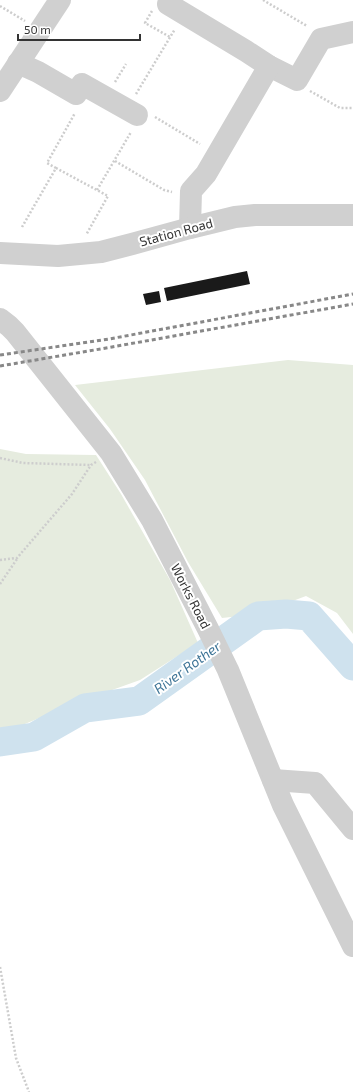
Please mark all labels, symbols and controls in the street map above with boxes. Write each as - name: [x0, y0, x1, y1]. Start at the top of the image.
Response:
- scale bar: [18, 16, 140, 42]
- text: 50 m: [24, 22, 51, 36]
- street label: Station Road: [138, 215, 214, 249]
- street label: Works Road: [168, 561, 214, 631]
- water label: River Rother: [150, 637, 224, 697]

